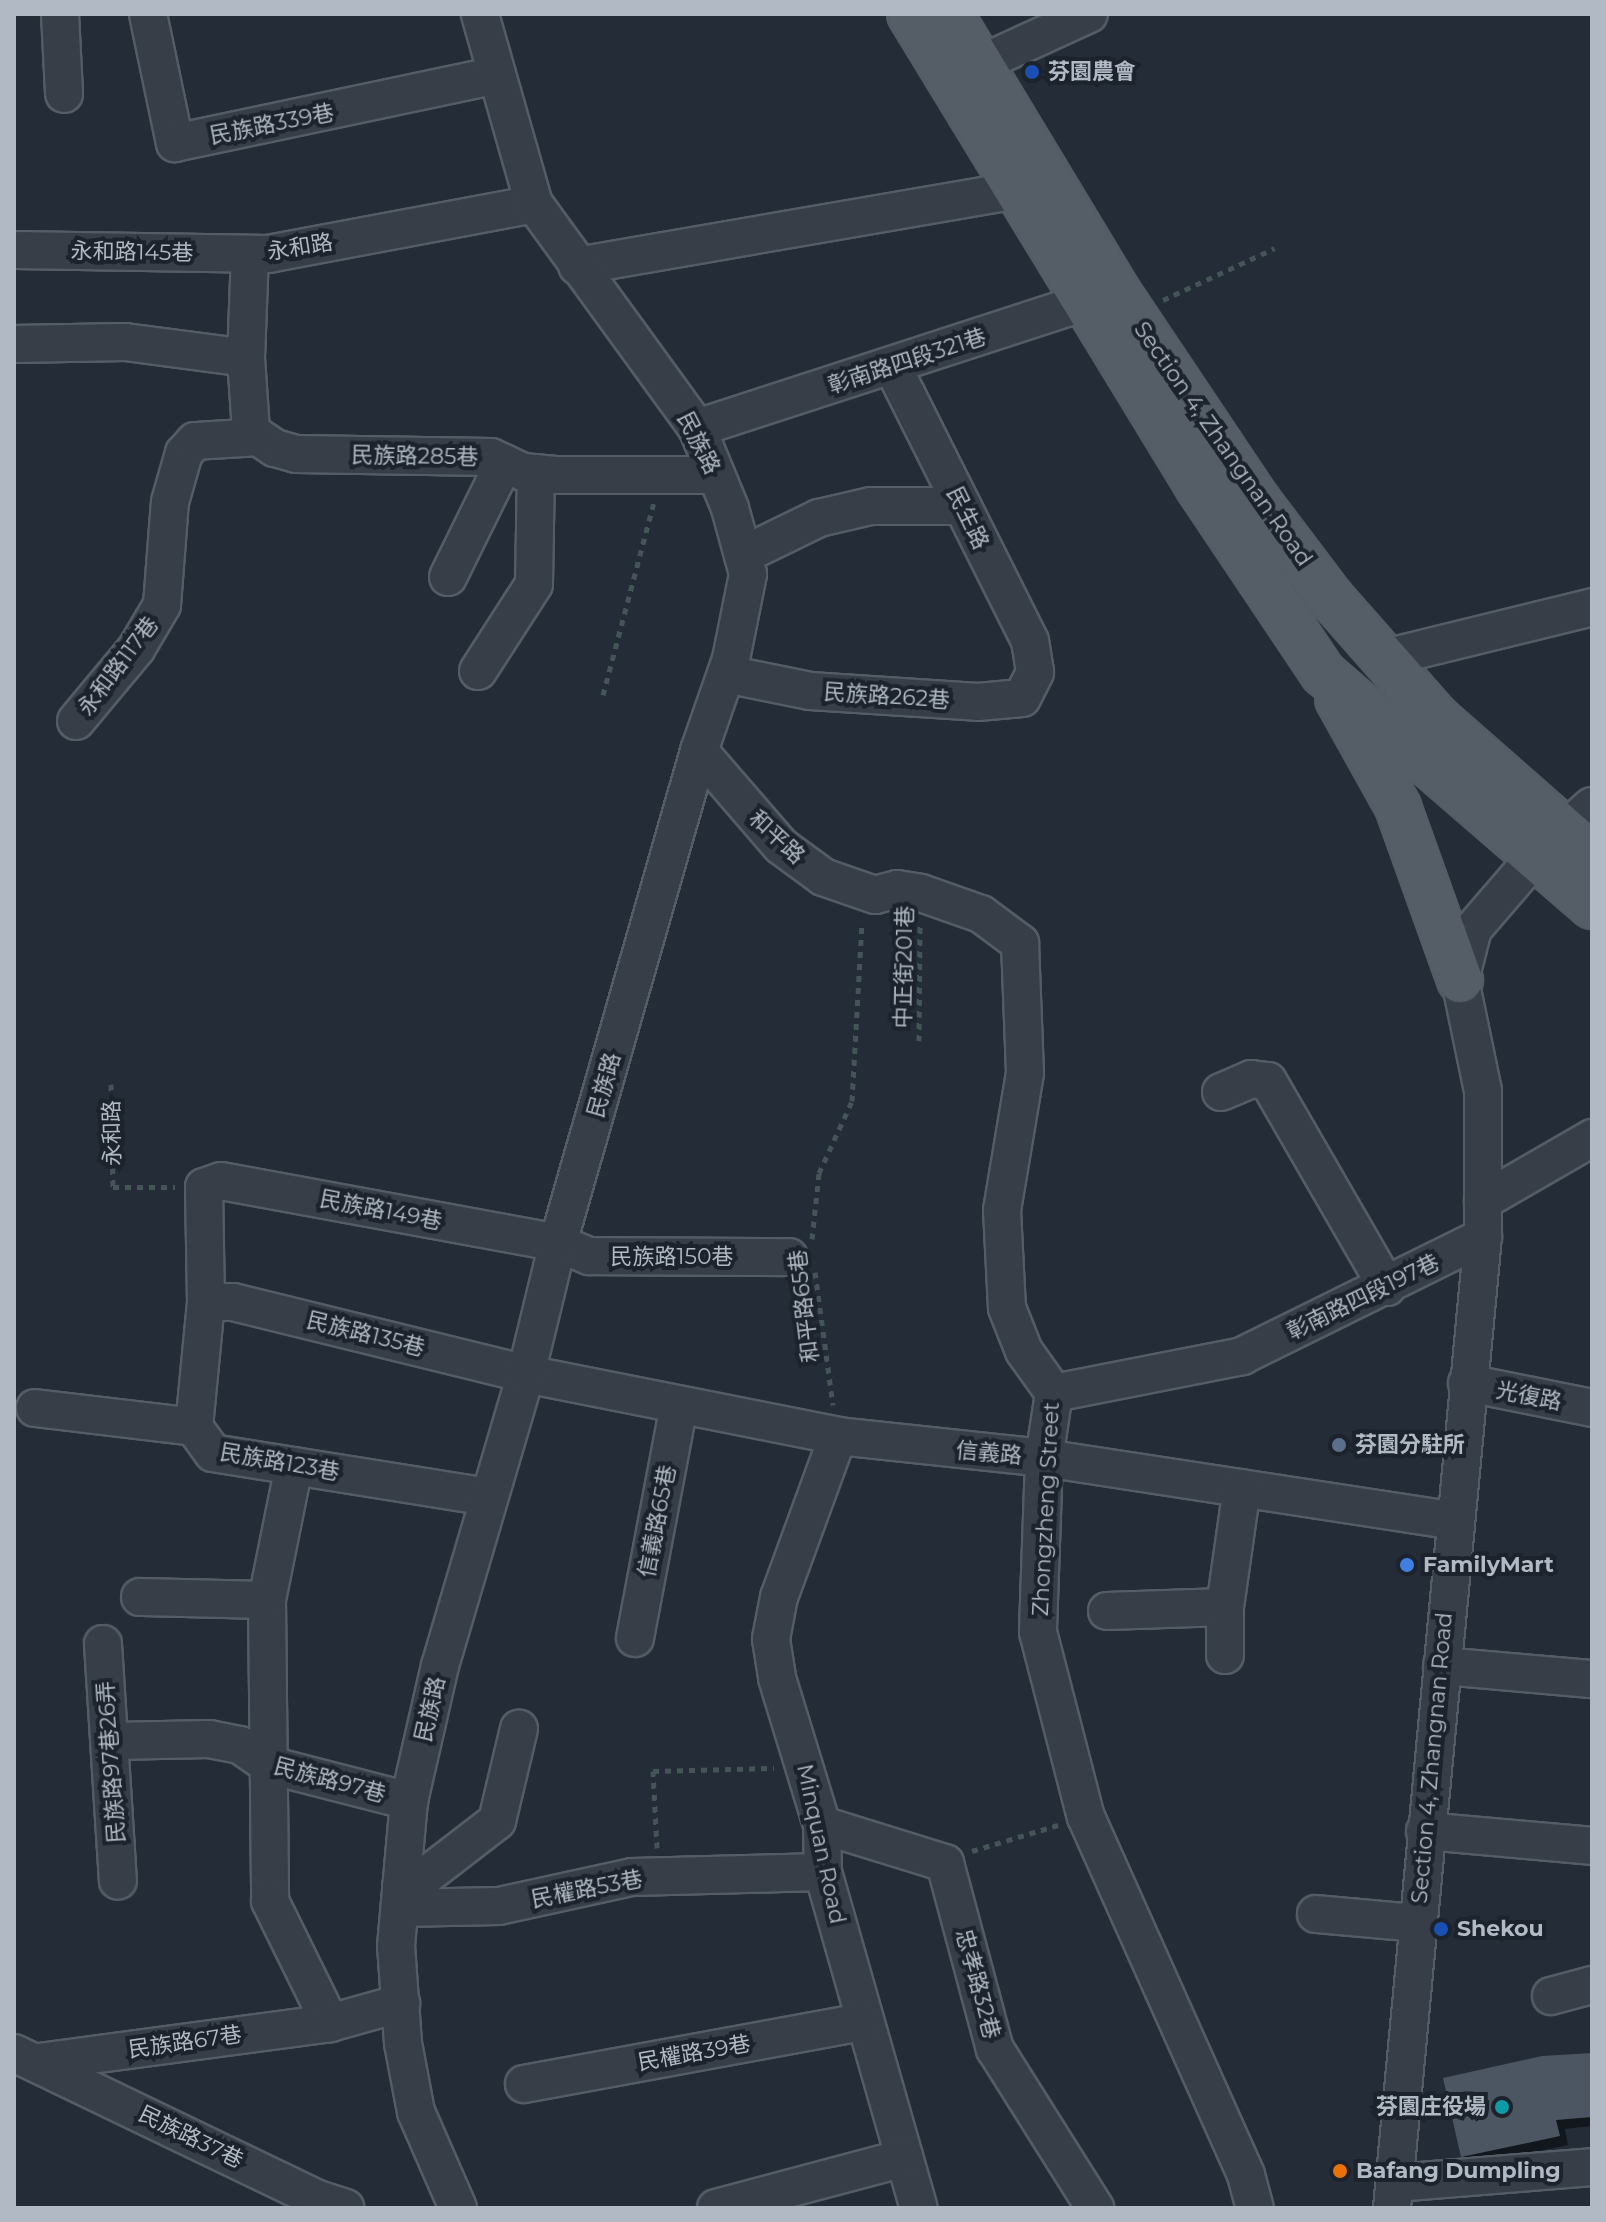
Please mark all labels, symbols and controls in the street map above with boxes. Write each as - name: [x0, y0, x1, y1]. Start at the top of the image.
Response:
- place label: 芬園農會: [1048, 59, 1136, 85]
- marker: 芬園農會: [1023, 63, 1041, 81]
- street label: 民族路339巷: [208, 99, 336, 149]
- street label: 永和路: [265, 229, 335, 265]
- street label: 永和路145巷: [70, 238, 194, 266]
- street label: Section 4, Zhangnan Road: [1128, 317, 1318, 571]
- street label: 彰南路四段321巷: [825, 323, 989, 399]
- street label: 民族路: [672, 408, 726, 478]
- street label: 民族路285巷: [351, 442, 479, 470]
- street label: 民生路: [942, 483, 994, 553]
- street label: 永和路117巷: [72, 611, 164, 721]
- street label: 民族路262巷: [823, 678, 951, 714]
- street label: 和平路: [744, 805, 810, 869]
- street label: 中正街201巷: [890, 905, 918, 1029]
- street label: 民族路: [582, 1050, 626, 1120]
- street label: 永和路: [98, 1100, 126, 1166]
- street label: 民族路149巷: [318, 1185, 444, 1235]
- street label: 民族路150巷: [611, 1244, 733, 1270]
- street label: 和平路65巷: [784, 1248, 824, 1364]
- street label: 彰南路四段197巷: [1283, 1249, 1443, 1345]
- street label: 民族路135巷: [304, 1307, 428, 1361]
- street label: 光復路: [1494, 1377, 1564, 1415]
- street label: Zhongzheng Street: [1027, 1401, 1065, 1617]
- place label: 芬園分駐所: [1355, 1432, 1465, 1458]
- marker: 芬園分駐所: [1330, 1436, 1348, 1454]
- street label: 信義路: [955, 1437, 1023, 1469]
- street label: 民族路123巷: [218, 1439, 342, 1485]
- street label: 信義路65巷: [633, 1463, 681, 1579]
- place label: FamilyMart: [1423, 1552, 1554, 1578]
- marker: FamilyMart: [1398, 1556, 1416, 1574]
- street label: Section 4, Zhangnan Road: [1406, 1611, 1458, 1905]
- street label: 民族路: [410, 1674, 450, 1744]
- street label: 民族路97巷26弄: [92, 1680, 130, 1844]
- street label: 民族路97巷: [271, 1752, 389, 1808]
- street label: Minquan Road: [791, 1762, 851, 1926]
- street label: 民權路53巷: [529, 1865, 645, 1913]
- place label: Shekou: [1457, 1916, 1544, 1942]
- marker: Shekou: [1432, 1920, 1450, 1938]
- street label: 忠孝路32巷: [951, 1926, 1005, 2042]
- street label: 民族路67巷: [127, 2021, 243, 2063]
- street label: 民權路39巷: [636, 2030, 752, 2076]
- place label: 芬園庄役場: [1376, 2094, 1486, 2120]
- marker: 芬園庄役場: [1493, 2098, 1511, 2116]
- street label: 民族路37巷: [134, 2100, 248, 2174]
- place label: Bafang Dumpling: [1356, 2158, 1561, 2184]
- marker: Bafang Dumpling: [1331, 2162, 1349, 2180]

